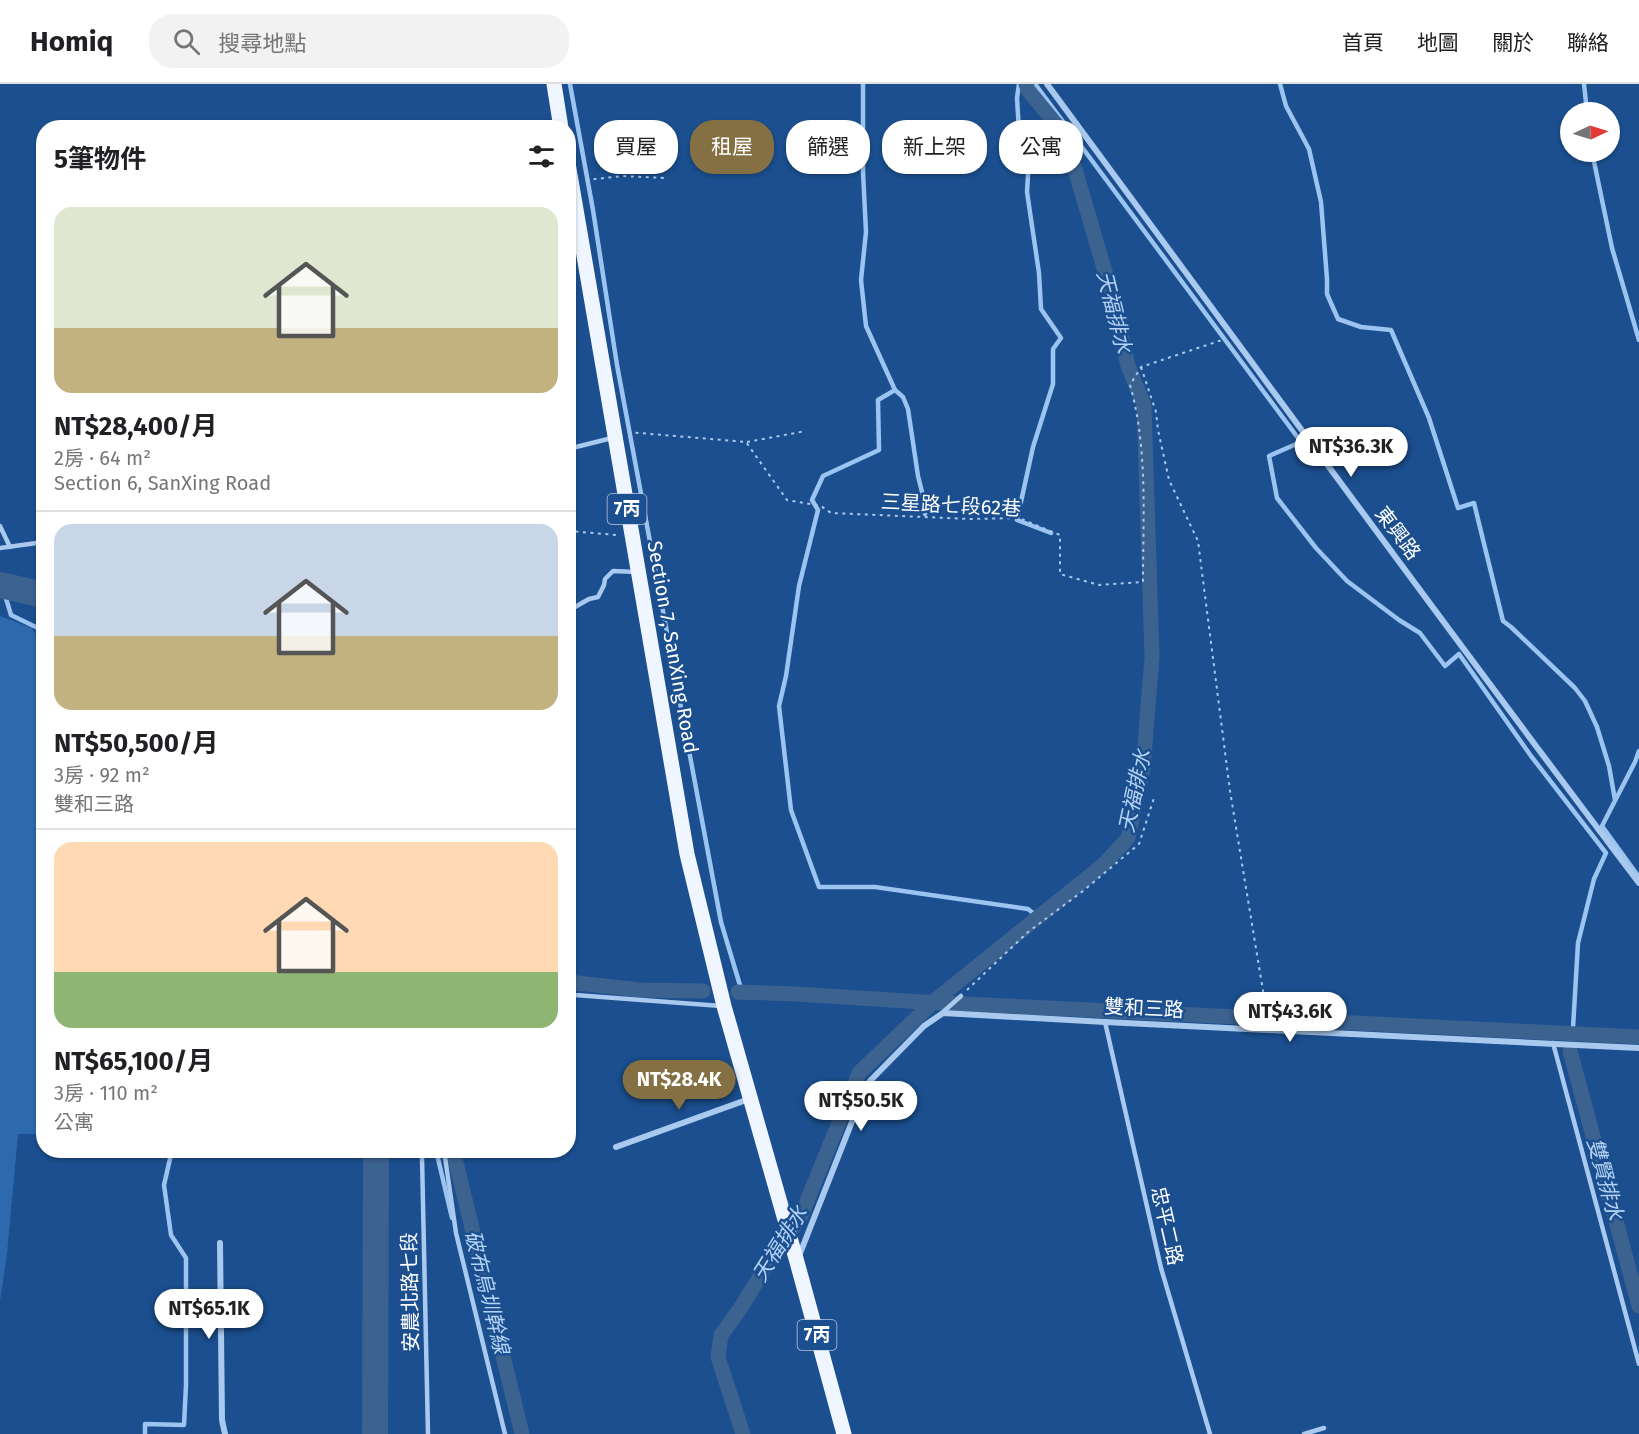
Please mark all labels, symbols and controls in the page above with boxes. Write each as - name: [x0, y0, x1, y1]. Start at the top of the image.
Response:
- search box: [149, 14, 569, 68]
- text: Homiq: [30, 25, 113, 58]
- icon: search: [170, 25, 203, 58]
- text: 搜尋地點: [218, 30, 306, 57]
- text: 首頁: [1342, 30, 1384, 56]
- text: 地圖: [1417, 30, 1459, 56]
- text: 關於: [1492, 30, 1534, 56]
- text: 聯絡: [1567, 30, 1609, 56]
- north arrow: [1560, 102, 1620, 162]
- map controls: [1560, 102, 1620, 162]
- chip: 買屋: [594, 120, 678, 174]
- chip: 租屋: [690, 120, 774, 174]
- chip: 篩選: [786, 120, 870, 174]
- chip: 新上架: [882, 120, 987, 174]
- chip: 公寓: [999, 120, 1083, 174]
- icon: filters: [525, 140, 558, 173]
- text: 5筆物件: [54, 144, 146, 175]
- icon: home: [252, 246, 360, 354]
- water label: 天福排水: [1091, 268, 1137, 357]
- text: NT$28,400/月: [54, 411, 218, 442]
- pin: NT$36.3K: [1289, 427, 1413, 478]
- text: NT$36.3K: [1309, 434, 1393, 458]
- text: 2房 · 64 m²: [54, 446, 151, 470]
- text: Section 6, SanXing Road: [54, 471, 271, 495]
- street label: 三星路七段62巷: [880, 489, 1022, 521]
- road number: 7丙: [608, 494, 646, 524]
- street label: 東興路: [1370, 502, 1426, 564]
- street label: Section 7, SanXing Road: [642, 539, 704, 755]
- icon: home: [252, 563, 360, 671]
- text: NT$50,500/月: [54, 728, 219, 759]
- water label: 天福排水: [1114, 746, 1157, 835]
- text: 3房 · 92 m²: [54, 763, 150, 787]
- text: 雙和三路: [54, 792, 134, 816]
- icon: home: [252, 881, 360, 989]
- pin: NT$43.6K: [1228, 992, 1352, 1043]
- street label: 雙和三路: [1103, 994, 1185, 1022]
- text: NT$43.6K: [1248, 999, 1332, 1023]
- text: NT$65,100/月: [54, 1046, 213, 1077]
- pin: NT$28.4K: [617, 1060, 741, 1111]
- text: NT$28.4K: [637, 1067, 721, 1091]
- text: 3房 · 110 m²: [54, 1081, 158, 1105]
- pin: NT$50.5K: [799, 1081, 923, 1132]
- text: NT$50.5K: [818, 1088, 904, 1112]
- text: 公寓: [54, 1110, 94, 1134]
- water label: 雙賢排水: [1582, 1135, 1629, 1224]
- street label: 忠平二路: [1146, 1184, 1188, 1268]
- water label: 天福排水: [747, 1201, 814, 1287]
- water label: 破布烏圳幹線: [459, 1228, 515, 1358]
- street label: 安農北路七段: [397, 1232, 423, 1352]
- pin: NT$65.1K: [147, 1289, 271, 1340]
- text: NT$65.1K: [168, 1296, 250, 1320]
- road number: 7丙: [798, 1320, 836, 1350]

